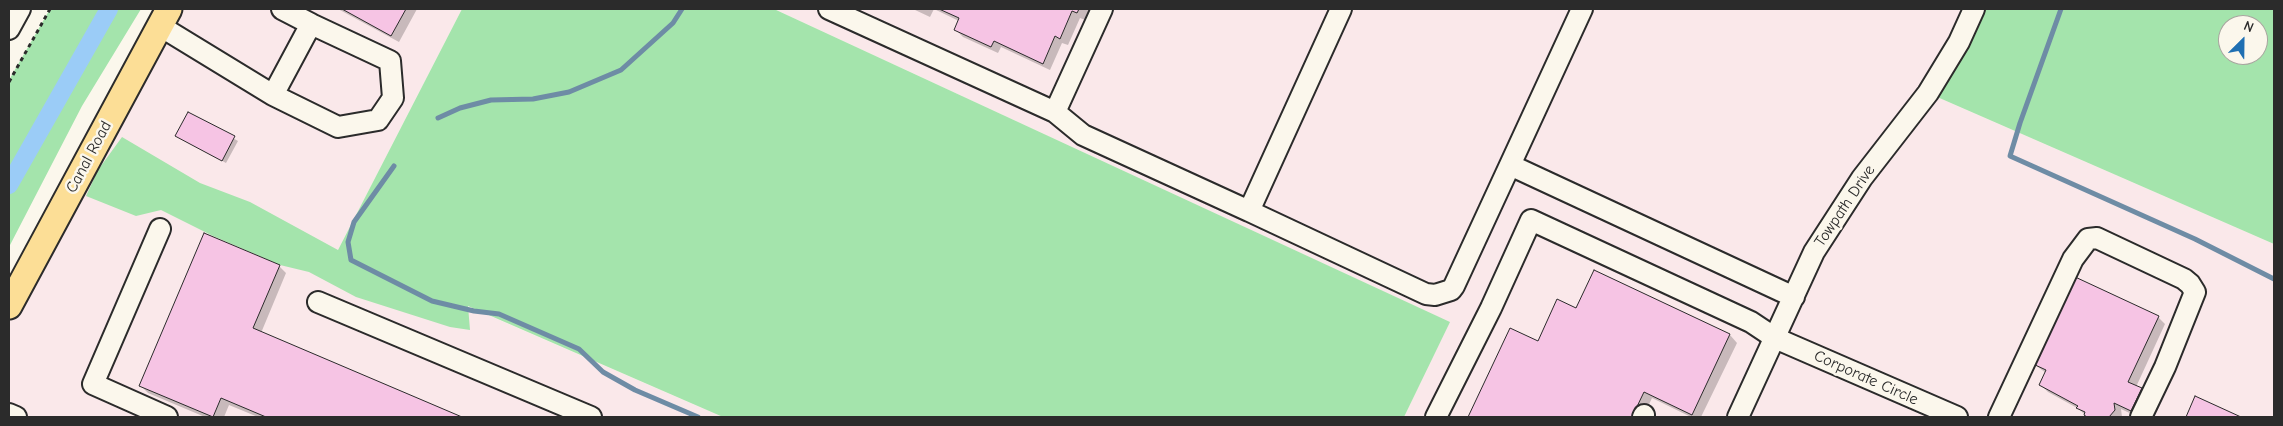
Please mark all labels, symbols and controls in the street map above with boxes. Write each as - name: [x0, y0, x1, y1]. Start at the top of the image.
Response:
- north arrow: [2218, 15, 2268, 65]
- text: N: [2241, 17, 2256, 36]
- street label: Canal Road: [62, 118, 116, 196]
- street label: Towpath Drive: [1811, 161, 1879, 251]
- street label: Corporate Circle: [1811, 346, 1921, 410]

